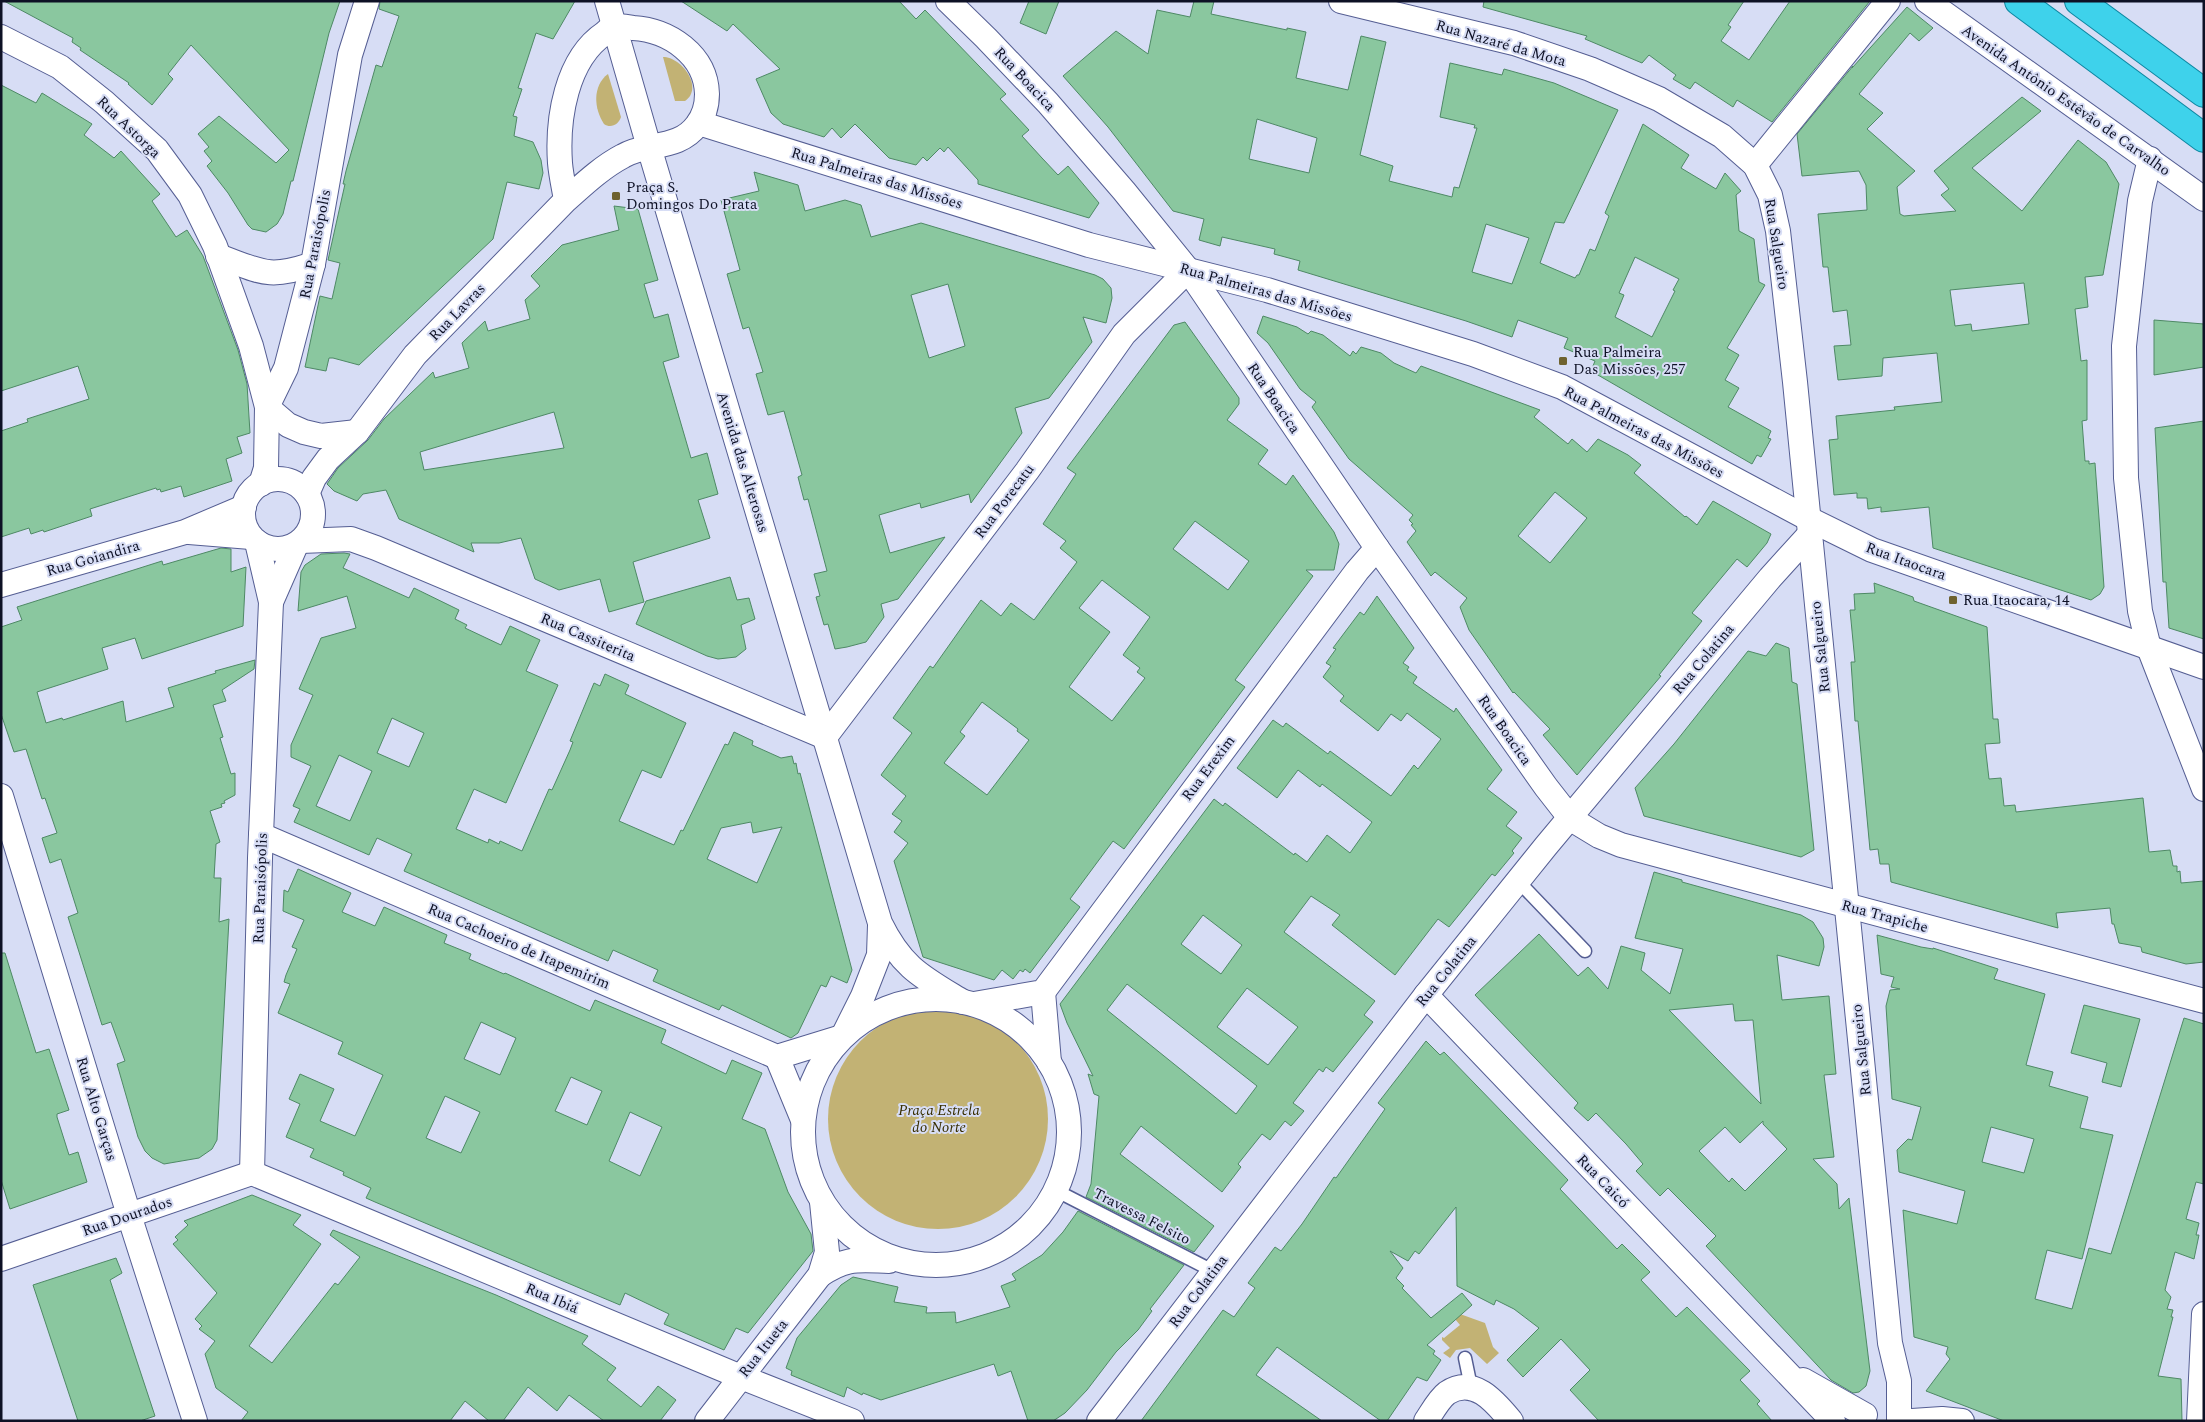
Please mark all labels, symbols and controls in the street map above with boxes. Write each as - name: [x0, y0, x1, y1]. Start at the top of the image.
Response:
- street label: Rua Nazaré da Mota: [1433, 14, 1569, 73]
- street label: Avenida Antônio Estêvão de Carvalho: [1956, 19, 2175, 182]
- street label: Rua Boacica: [988, 42, 1061, 117]
- street label: Rua Astorga: [91, 91, 166, 164]
- street label: Rua Palmeiras das Missões: [788, 141, 966, 216]
- place label: Praça S. Domingos Do Prata: [626, 176, 758, 216]
- street label: Rua Paraisópolis: [294, 187, 337, 301]
- marker: Praça S. Domingos Do Prata: [610, 190, 622, 202]
- street label: Rua Salgueiro: [1758, 197, 1795, 291]
- street label: Rua Palmeiras das Missões: [1177, 257, 1355, 328]
- street label: Rua Lavras: [424, 278, 491, 347]
- place label: Rua Palmeira Das Missões, 257: [1573, 341, 1686, 381]
- marker: Rua Palmeira Das Missões, 257: [1557, 355, 1569, 367]
- street label: Rua Boacica: [1241, 358, 1306, 439]
- street label: Rua Palmeiras das Missões: [1560, 380, 1728, 485]
- street label: Avenida das Alterosas: [710, 389, 775, 535]
- street label: Rua Porecatu: [969, 459, 1040, 543]
- street label: Rua Goiandira: [44, 534, 143, 583]
- street label: Rua Itaocara: [1862, 536, 1950, 587]
- place label: Rua Itaocara, 14: [1963, 589, 2070, 612]
- marker: Rua Itaocara, 14: [1947, 594, 1959, 606]
- street label: Rua Salgueiro: [1804, 600, 1837, 694]
- street label: Rua Cassiterita: [537, 607, 639, 668]
- street label: Rua Colatina: [1667, 618, 1740, 700]
- street label: Rua Boacica: [1472, 690, 1538, 771]
- street label: Rua Erexim: [1176, 730, 1241, 806]
- street label: Rua Paraisópolis: [247, 832, 274, 944]
- street label: Rua Trapiche: [1839, 894, 1931, 939]
- street label: Rua Cachoeiro de Itapemirim: [424, 898, 614, 995]
- street label: Rua Colatina: [1410, 930, 1483, 1012]
- street label: Rua Salgueiro: [1845, 1003, 1878, 1097]
- street label: Rua Alto Garças: [70, 1054, 123, 1164]
- park label: Praça Estrela do Norte: [898, 1099, 980, 1139]
- street label: Rua Caicó: [1571, 1149, 1634, 1214]
- street label: Travessa Felsito: [1089, 1182, 1194, 1251]
- street label: Rua Dourados: [79, 1190, 175, 1243]
- street label: Rua Colatina: [1163, 1249, 1234, 1333]
- street label: Rua Ibiá: [522, 1277, 583, 1320]
- street label: Rua Itueta: [733, 1314, 794, 1383]

